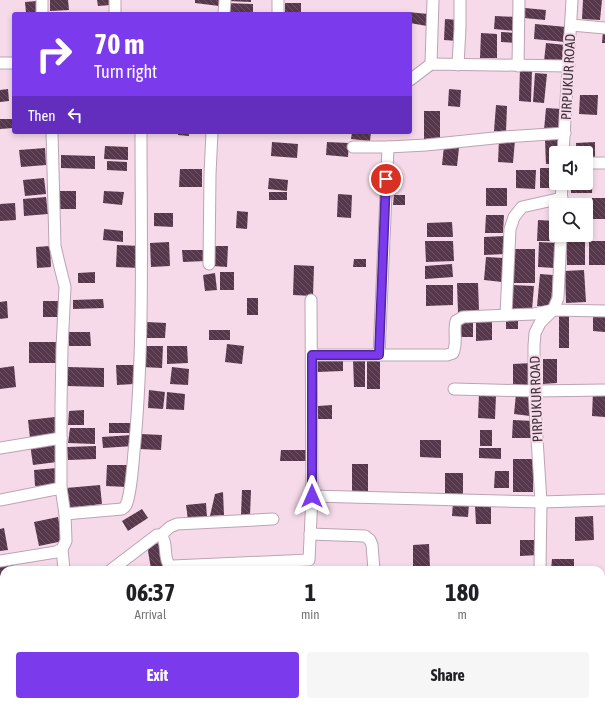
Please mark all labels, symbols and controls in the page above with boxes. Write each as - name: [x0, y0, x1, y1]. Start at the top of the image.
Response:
- icon: right: [28, 28, 80, 80]
- text: 70 m: [94, 28, 144, 60]
- street label: PIRPUKUR ROAD: [558, 33, 578, 121]
- text: Turn right: [94, 61, 157, 82]
- icon: left: [64, 104, 86, 126]
- text: Then: [28, 107, 56, 124]
- map controls: [549, 146, 593, 242]
- button: sound: [549, 146, 593, 190]
- pin: [369, 162, 403, 196]
- icon: arrive: [375, 168, 397, 190]
- button: search: [549, 198, 593, 242]
- street label: PIRPUKUR ROAD: [526, 355, 546, 442]
- position arrow: [291, 475, 333, 517]
- text: 06:37: [126, 579, 175, 606]
- text: 1: [305, 579, 316, 606]
- text: 180: [445, 579, 479, 606]
- text: Arrival: [135, 607, 166, 622]
- text: min: [301, 607, 320, 622]
- text: m: [458, 607, 467, 622]
- button: Exit: [16, 652, 299, 698]
- button: Share: [307, 652, 589, 698]

